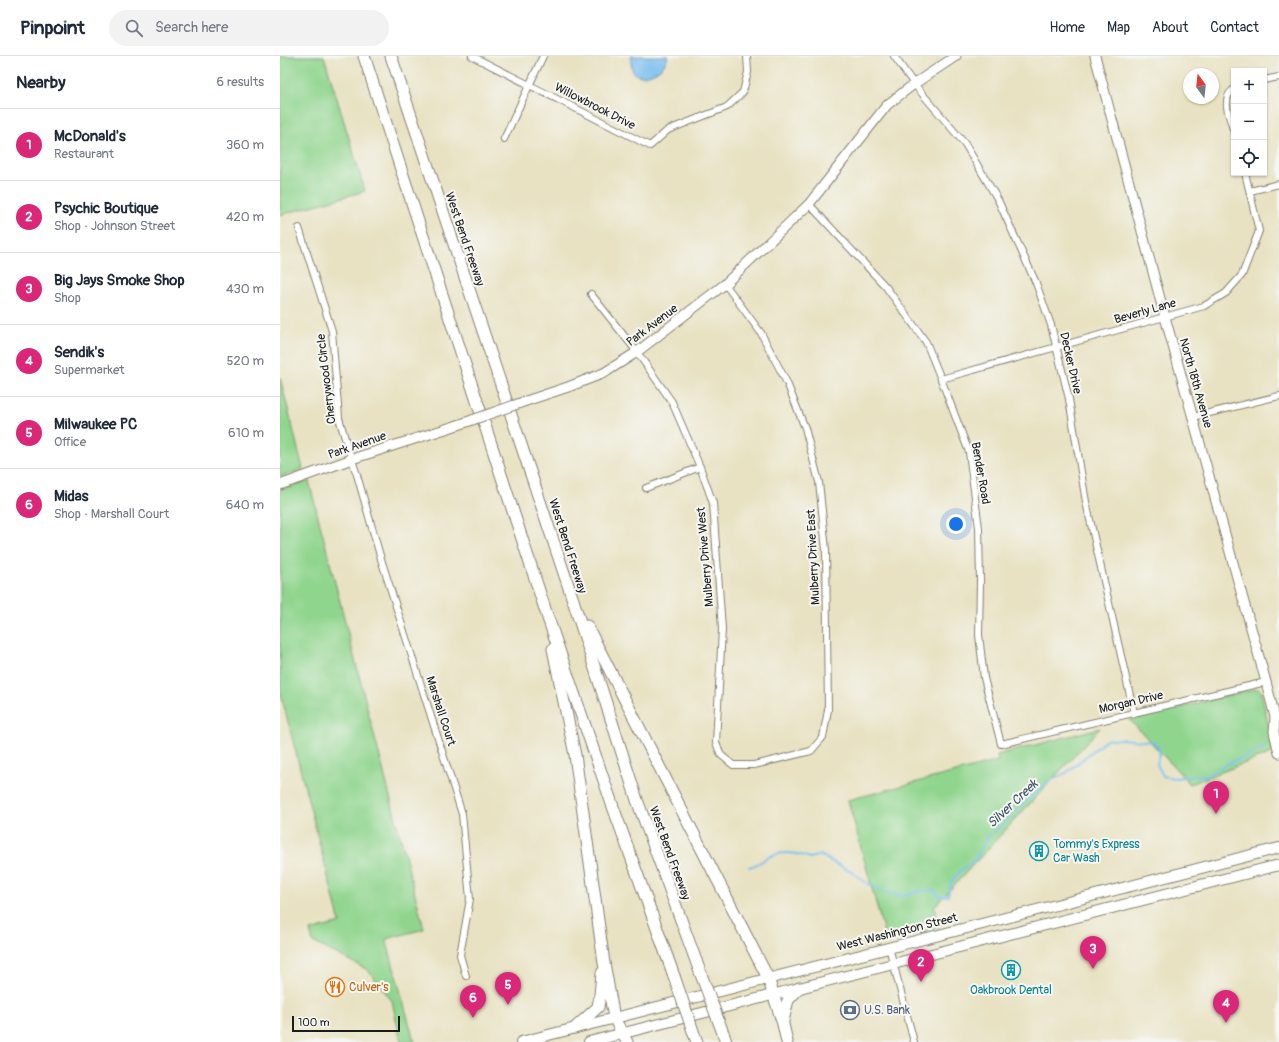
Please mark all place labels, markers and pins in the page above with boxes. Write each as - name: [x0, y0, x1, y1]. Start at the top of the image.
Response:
- pin: 1: [1203, 781, 1229, 814]
- place label: Tommy's Express Car Wash: [1053, 837, 1140, 866]
- building icon: Tommy's Express Car Wash: [1028, 840, 1050, 862]
- pin: 3: [1080, 936, 1106, 969]
- pin: 2: [908, 949, 934, 982]
- building icon: Oakbrook Dental: [1000, 959, 1022, 981]
- pin: 5: [495, 972, 521, 1005]
- restaurant icon: Culver's: [324, 976, 346, 998]
- place label: Culver's: [349, 980, 389, 995]
- place label: Oakbrook Dental: [970, 983, 1052, 998]
- pin: 6: [460, 985, 486, 1018]
- pin: 4: [1213, 990, 1239, 1023]
- bank icon: U.S. Bank: [839, 999, 861, 1021]
- place label: U.S. Bank: [864, 1003, 910, 1018]

